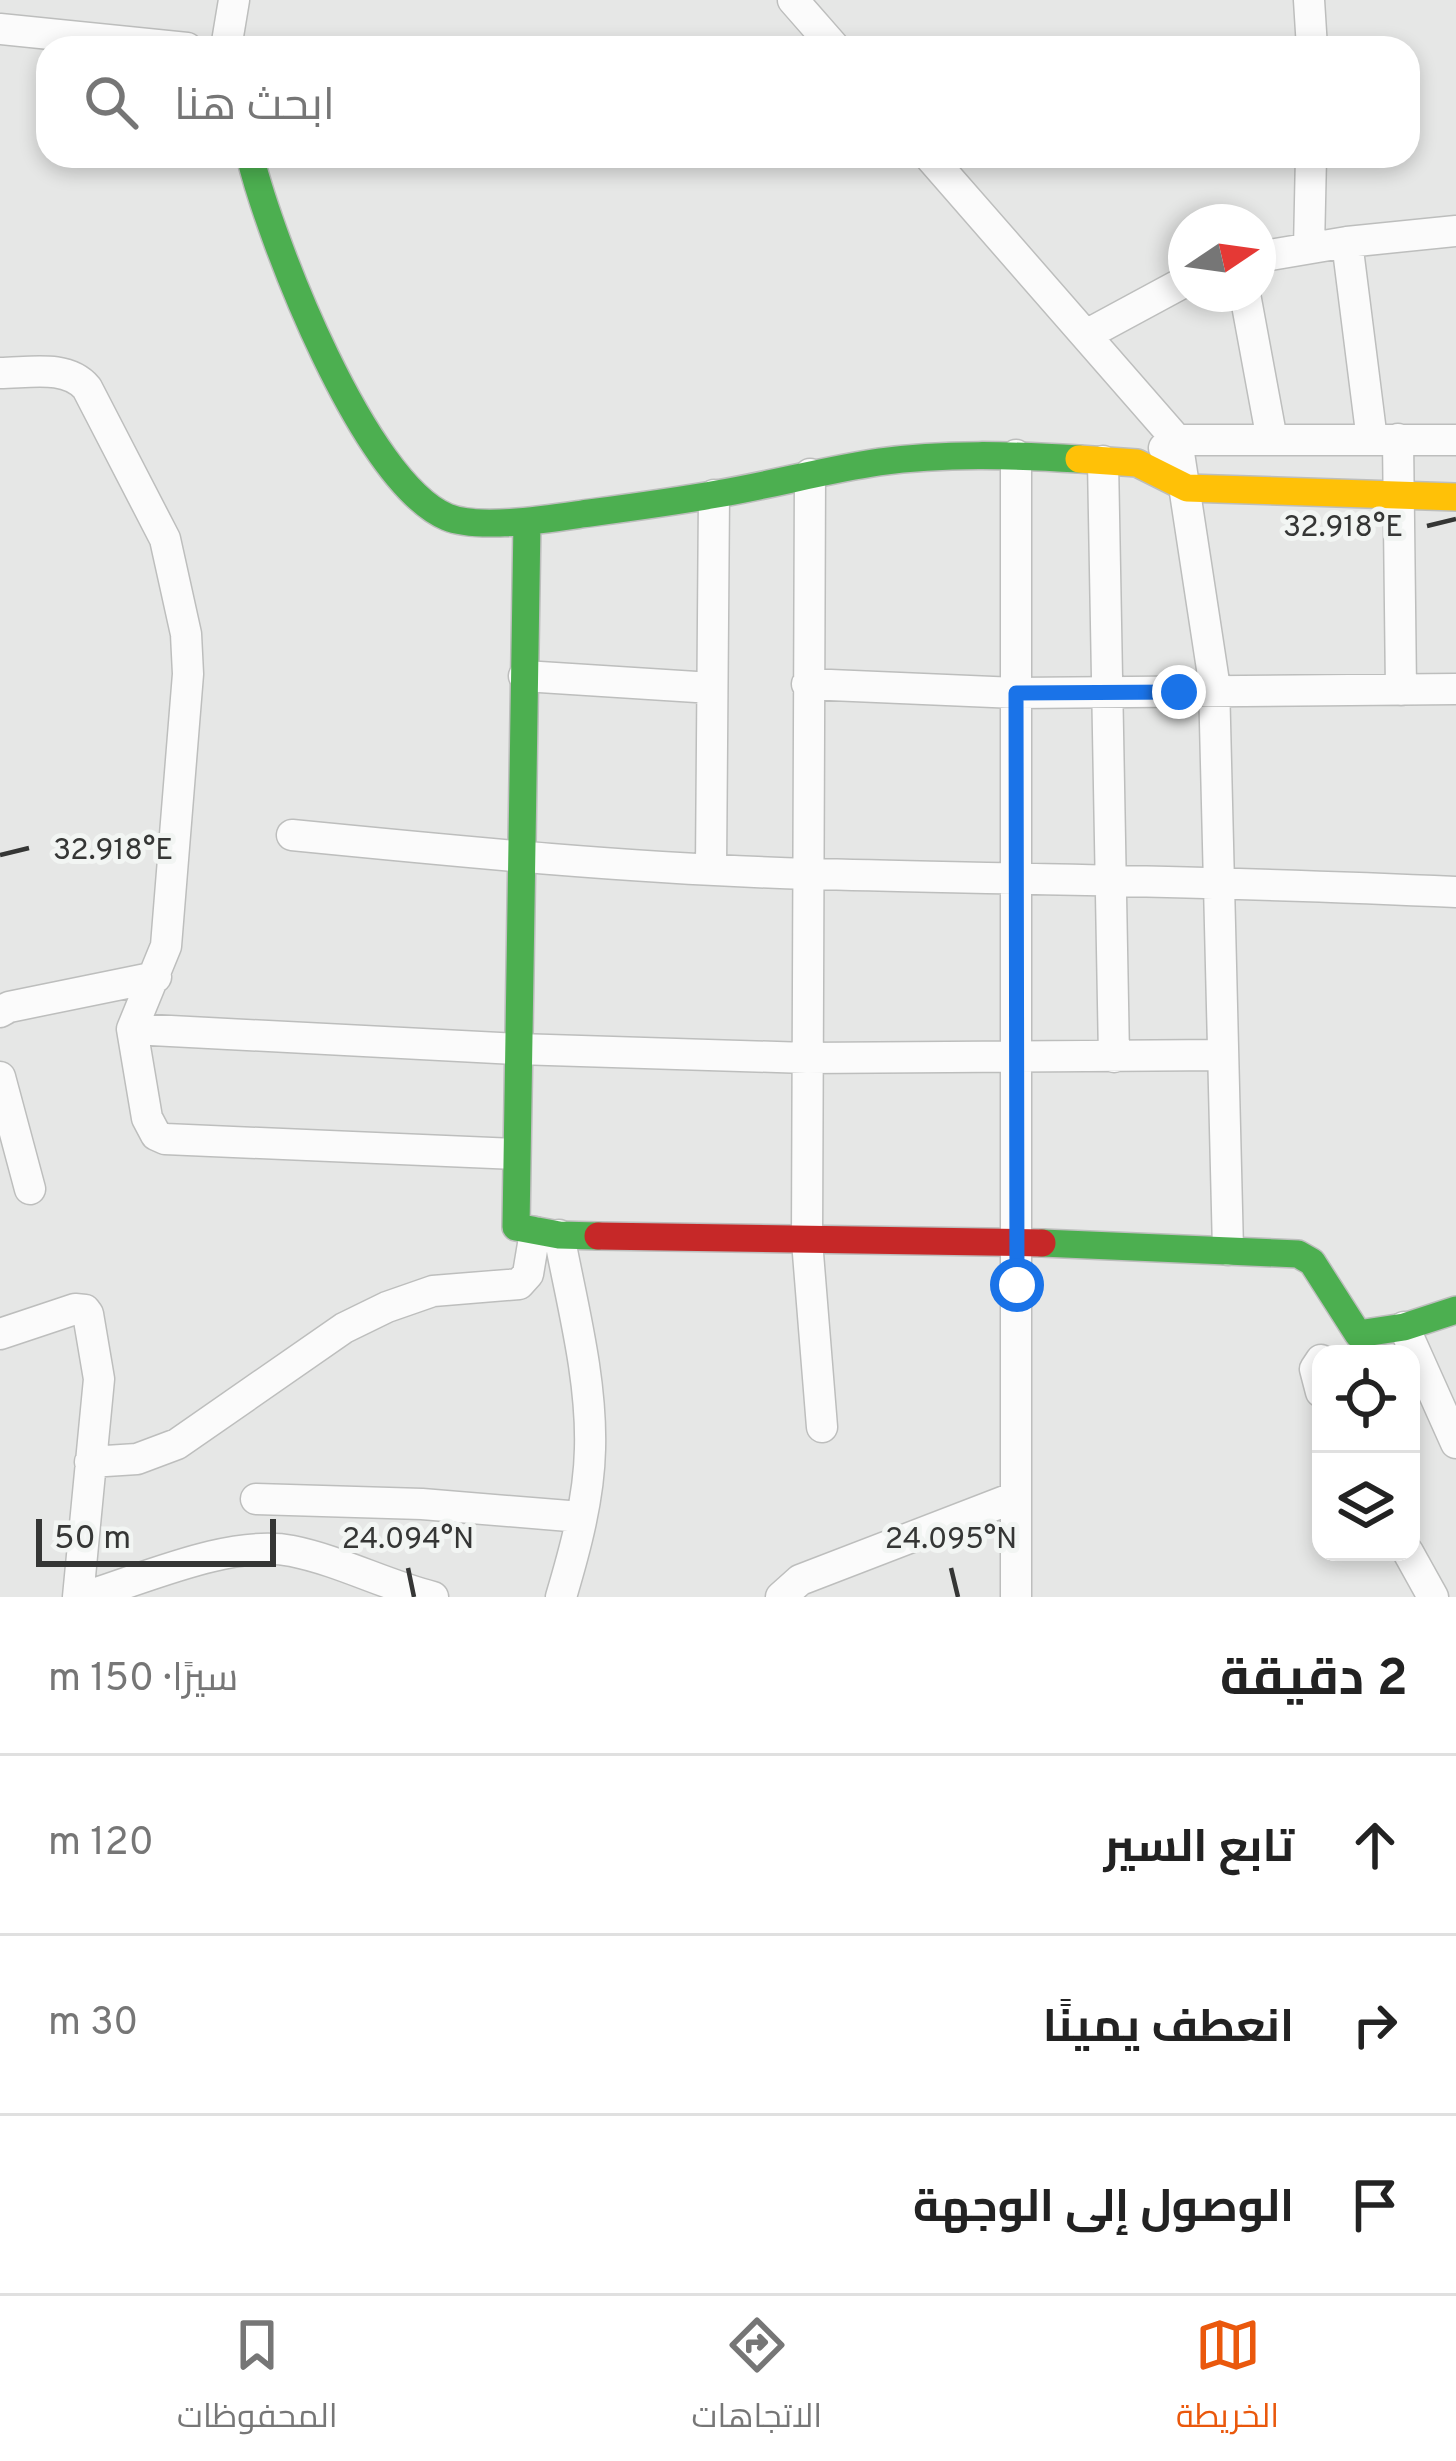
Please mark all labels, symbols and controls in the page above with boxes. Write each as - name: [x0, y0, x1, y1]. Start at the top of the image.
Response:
- search box: [36, 36, 1420, 168]
- icon: search: [78, 69, 144, 135]
- text: ابحث هنا: [174, 79, 335, 136]
- north arrow: [1168, 204, 1276, 312]
- text: 32.918°E: [1283, 510, 1403, 547]
- route end: [1152, 665, 1206, 719]
- text: 32.918°E: [53, 833, 173, 870]
- route start: [990, 1258, 1044, 1312]
- map controls: [1312, 1345, 1420, 1561]
- button: locate: [1312, 1345, 1420, 1453]
- button: layers: [1312, 1453, 1420, 1561]
- scale bar: [36, 1513, 276, 1566]
- text: 50 m: [54, 1519, 131, 1561]
- text: 24.094°N: [342, 1522, 474, 1559]
- text: 24.095°N: [885, 1522, 1017, 1559]
- text: 2 دقيقة: [1220, 1649, 1408, 1714]
- text: سيرًا · 150 m: [48, 1656, 238, 1705]
- icon: ahead: [1342, 1812, 1408, 1878]
- text: 120 m: [48, 1820, 154, 1869]
- text: تابع السير: [1104, 1821, 1294, 1878]
- icon: right: [1342, 1992, 1408, 2058]
- text: 30 m: [48, 2000, 138, 2049]
- text: انعطف يمينًا: [1043, 2001, 1294, 2058]
- icon: arrive: [1342, 2172, 1408, 2238]
- text: الوصول إلى الوجهة: [913, 2181, 1294, 2238]
- tab: المحفوظات: [177, 2312, 338, 2446]
- tab: الاتجاهات: [691, 2312, 822, 2446]
- tab: الخريطة: [1176, 2312, 1279, 2446]

